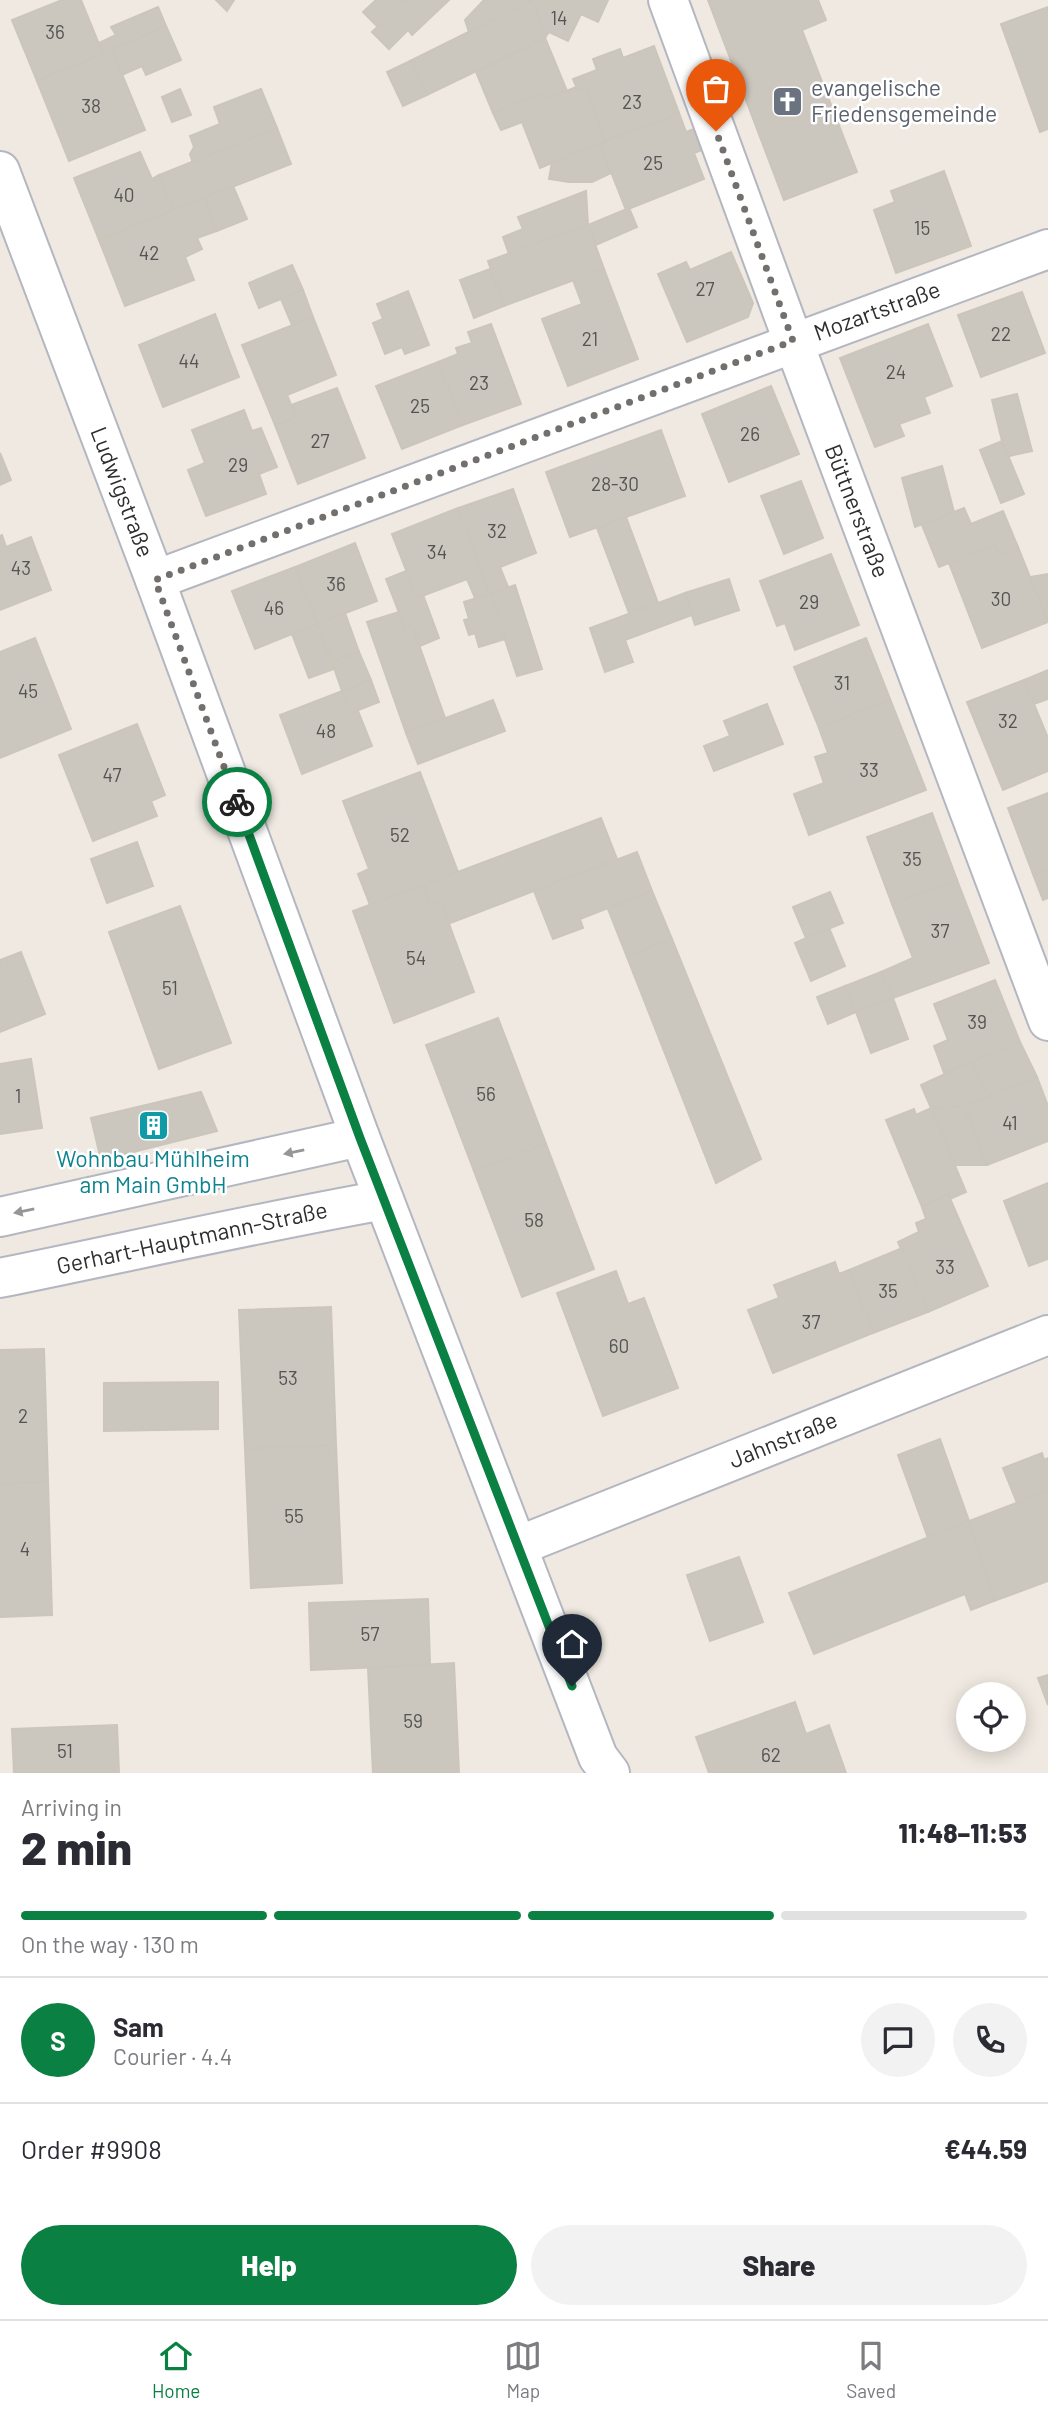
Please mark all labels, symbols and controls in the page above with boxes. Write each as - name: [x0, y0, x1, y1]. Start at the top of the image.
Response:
- house number: 14: [550, 6, 568, 29]
- house number: 36: [45, 20, 65, 43]
- pin: [686, 59, 746, 131]
- icon: bag: [697, 70, 735, 108]
- place label: evangelische Friedensgemeinde: [811, 73, 997, 127]
- church icon: evangelische Friedensgemeinde: [771, 84, 805, 118]
- house number: 23: [622, 90, 642, 113]
- house number: 38: [81, 94, 101, 117]
- house number: 25: [643, 151, 663, 174]
- house number: 40: [113, 183, 135, 206]
- house number: 15: [914, 216, 930, 239]
- house number: 42: [139, 241, 159, 264]
- street label: Mozartstraße: [810, 274, 944, 346]
- house number: 27: [695, 277, 715, 300]
- house number: 22: [991, 322, 1011, 345]
- house number: 21: [582, 327, 598, 350]
- house number: 44: [179, 349, 199, 372]
- house number: 24: [886, 360, 906, 383]
- house number: 23: [469, 371, 489, 394]
- house number: 25: [410, 394, 430, 417]
- house number: 26: [740, 422, 760, 445]
- street label: Ludwigstraße: [85, 423, 161, 561]
- house number: 27: [310, 429, 330, 452]
- street label: Büttnerstraße: [820, 440, 896, 581]
- house number: 29: [228, 453, 248, 476]
- house number: 28-30: [591, 472, 639, 495]
- house number: 32: [487, 519, 507, 542]
- house number: 34: [427, 540, 447, 563]
- house number: 43: [11, 556, 31, 579]
- house number: 36: [326, 572, 346, 595]
- house number: 30: [991, 587, 1011, 610]
- house number: 29: [799, 590, 819, 613]
- house number: 46: [264, 596, 284, 619]
- house number: 31: [834, 671, 850, 694]
- house number: 45: [18, 679, 38, 702]
- house number: 32: [998, 709, 1018, 732]
- house number: 48: [316, 719, 336, 742]
- house number: 33: [859, 758, 879, 781]
- house number: 47: [103, 763, 121, 786]
- courier: [202, 767, 272, 837]
- icon: bike: [218, 783, 256, 821]
- house number: 52: [390, 823, 410, 846]
- house number: 35: [902, 847, 922, 870]
- house number: 37: [931, 919, 949, 942]
- house number: 54: [406, 946, 426, 969]
- house number: 51: [162, 976, 178, 999]
- house number: 39: [967, 1010, 987, 1033]
- house number: 56: [476, 1082, 496, 1105]
- house number: 1: [15, 1084, 21, 1107]
- building icon: Wohnbau Mühlheim am Main GmbH: [136, 1108, 170, 1142]
- house number: 41: [1002, 1111, 1018, 1134]
- place label: Wohnbau Mühlheim am Main GmbH: [56, 1144, 250, 1198]
- one-way arrow: [283, 1147, 305, 1158]
- street label: Gerhart-Hauptmann-Straße: [54, 1195, 330, 1279]
- one-way arrow: [13, 1206, 35, 1217]
- house number: 58: [524, 1208, 544, 1231]
- house number: 33: [935, 1255, 955, 1278]
- house number: 35: [878, 1279, 898, 1302]
- house number: 37: [802, 1310, 820, 1333]
- house number: 60: [609, 1334, 629, 1357]
- house number: 53: [278, 1366, 298, 1389]
- house number: 2: [18, 1404, 28, 1427]
- street label: Jahnstraße: [724, 1405, 841, 1473]
- house number: 55: [284, 1504, 304, 1527]
- house number: 4: [20, 1537, 30, 1560]
- pin: [542, 1614, 602, 1686]
- house number: 57: [361, 1622, 379, 1645]
- icon: home: [553, 1625, 591, 1663]
- map controls: [956, 1682, 1026, 1752]
- button: locate: [956, 1682, 1026, 1752]
- house number: 59: [403, 1709, 423, 1732]
- house number: 51: [57, 1739, 73, 1762]
- house number: 62: [761, 1743, 781, 1766]
- text: Arriving in: [21, 1793, 122, 1821]
- text: 11:48–11:53: [899, 1817, 1027, 1848]
- text: 2 min: [21, 1819, 132, 1874]
- text: On the way · 130 m: [21, 1930, 199, 1958]
- button: chat: [861, 2003, 935, 2077]
- button: phone: [953, 2003, 1027, 2077]
- text: Sam: [113, 2011, 164, 2042]
- text: S: [50, 2025, 66, 2056]
- text: Courier · 4.4: [113, 2042, 232, 2070]
- text: Order #9908: [21, 2133, 162, 2164]
- text: €44.59: [944, 2133, 1027, 2164]
- button: Help: [21, 2225, 517, 2305]
- button: Share: [531, 2225, 1027, 2305]
- tab: Home: [152, 2337, 200, 2402]
- tab: Map: [504, 2337, 542, 2402]
- tab: Saved: [846, 2337, 896, 2402]

